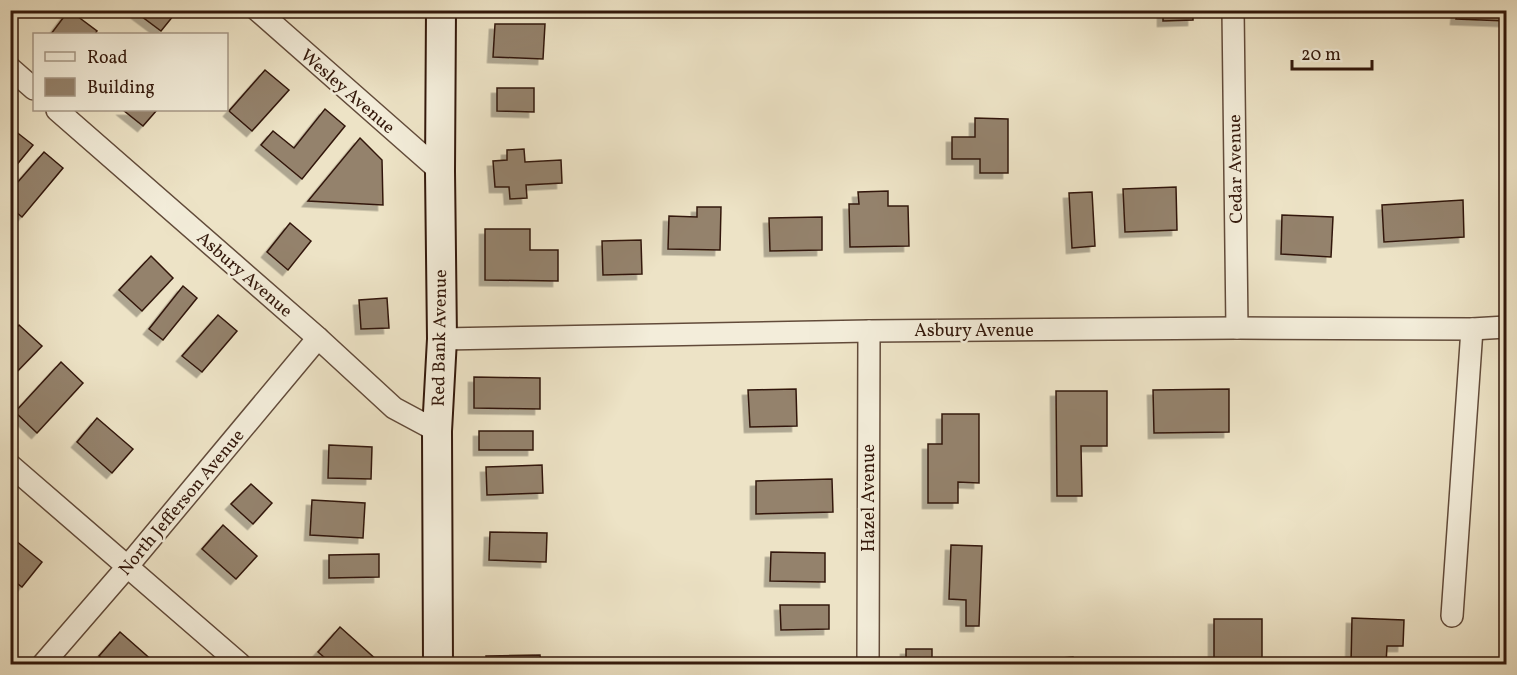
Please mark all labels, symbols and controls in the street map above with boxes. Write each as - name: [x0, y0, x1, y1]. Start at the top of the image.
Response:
- legend: [33, 33, 228, 111]
- scale bar: [1292, 33, 1372, 71]
- text: 20 m: [1301, 43, 1341, 68]
- street label: Wesley Avenue: [294, 44, 400, 140]
- text: Road: [87, 46, 128, 71]
- text: Building: [87, 76, 155, 101]
- street label: Cedar Avenue: [1223, 114, 1250, 224]
- street label: Asbury Avenue: [191, 226, 297, 324]
- street label: Red Bank Avenue: [427, 269, 454, 407]
- street label: Asbury Avenue: [914, 319, 1034, 344]
- street label: North Jefferson Avenue: [113, 424, 251, 582]
- street label: Hazel Avenue: [857, 444, 882, 552]

